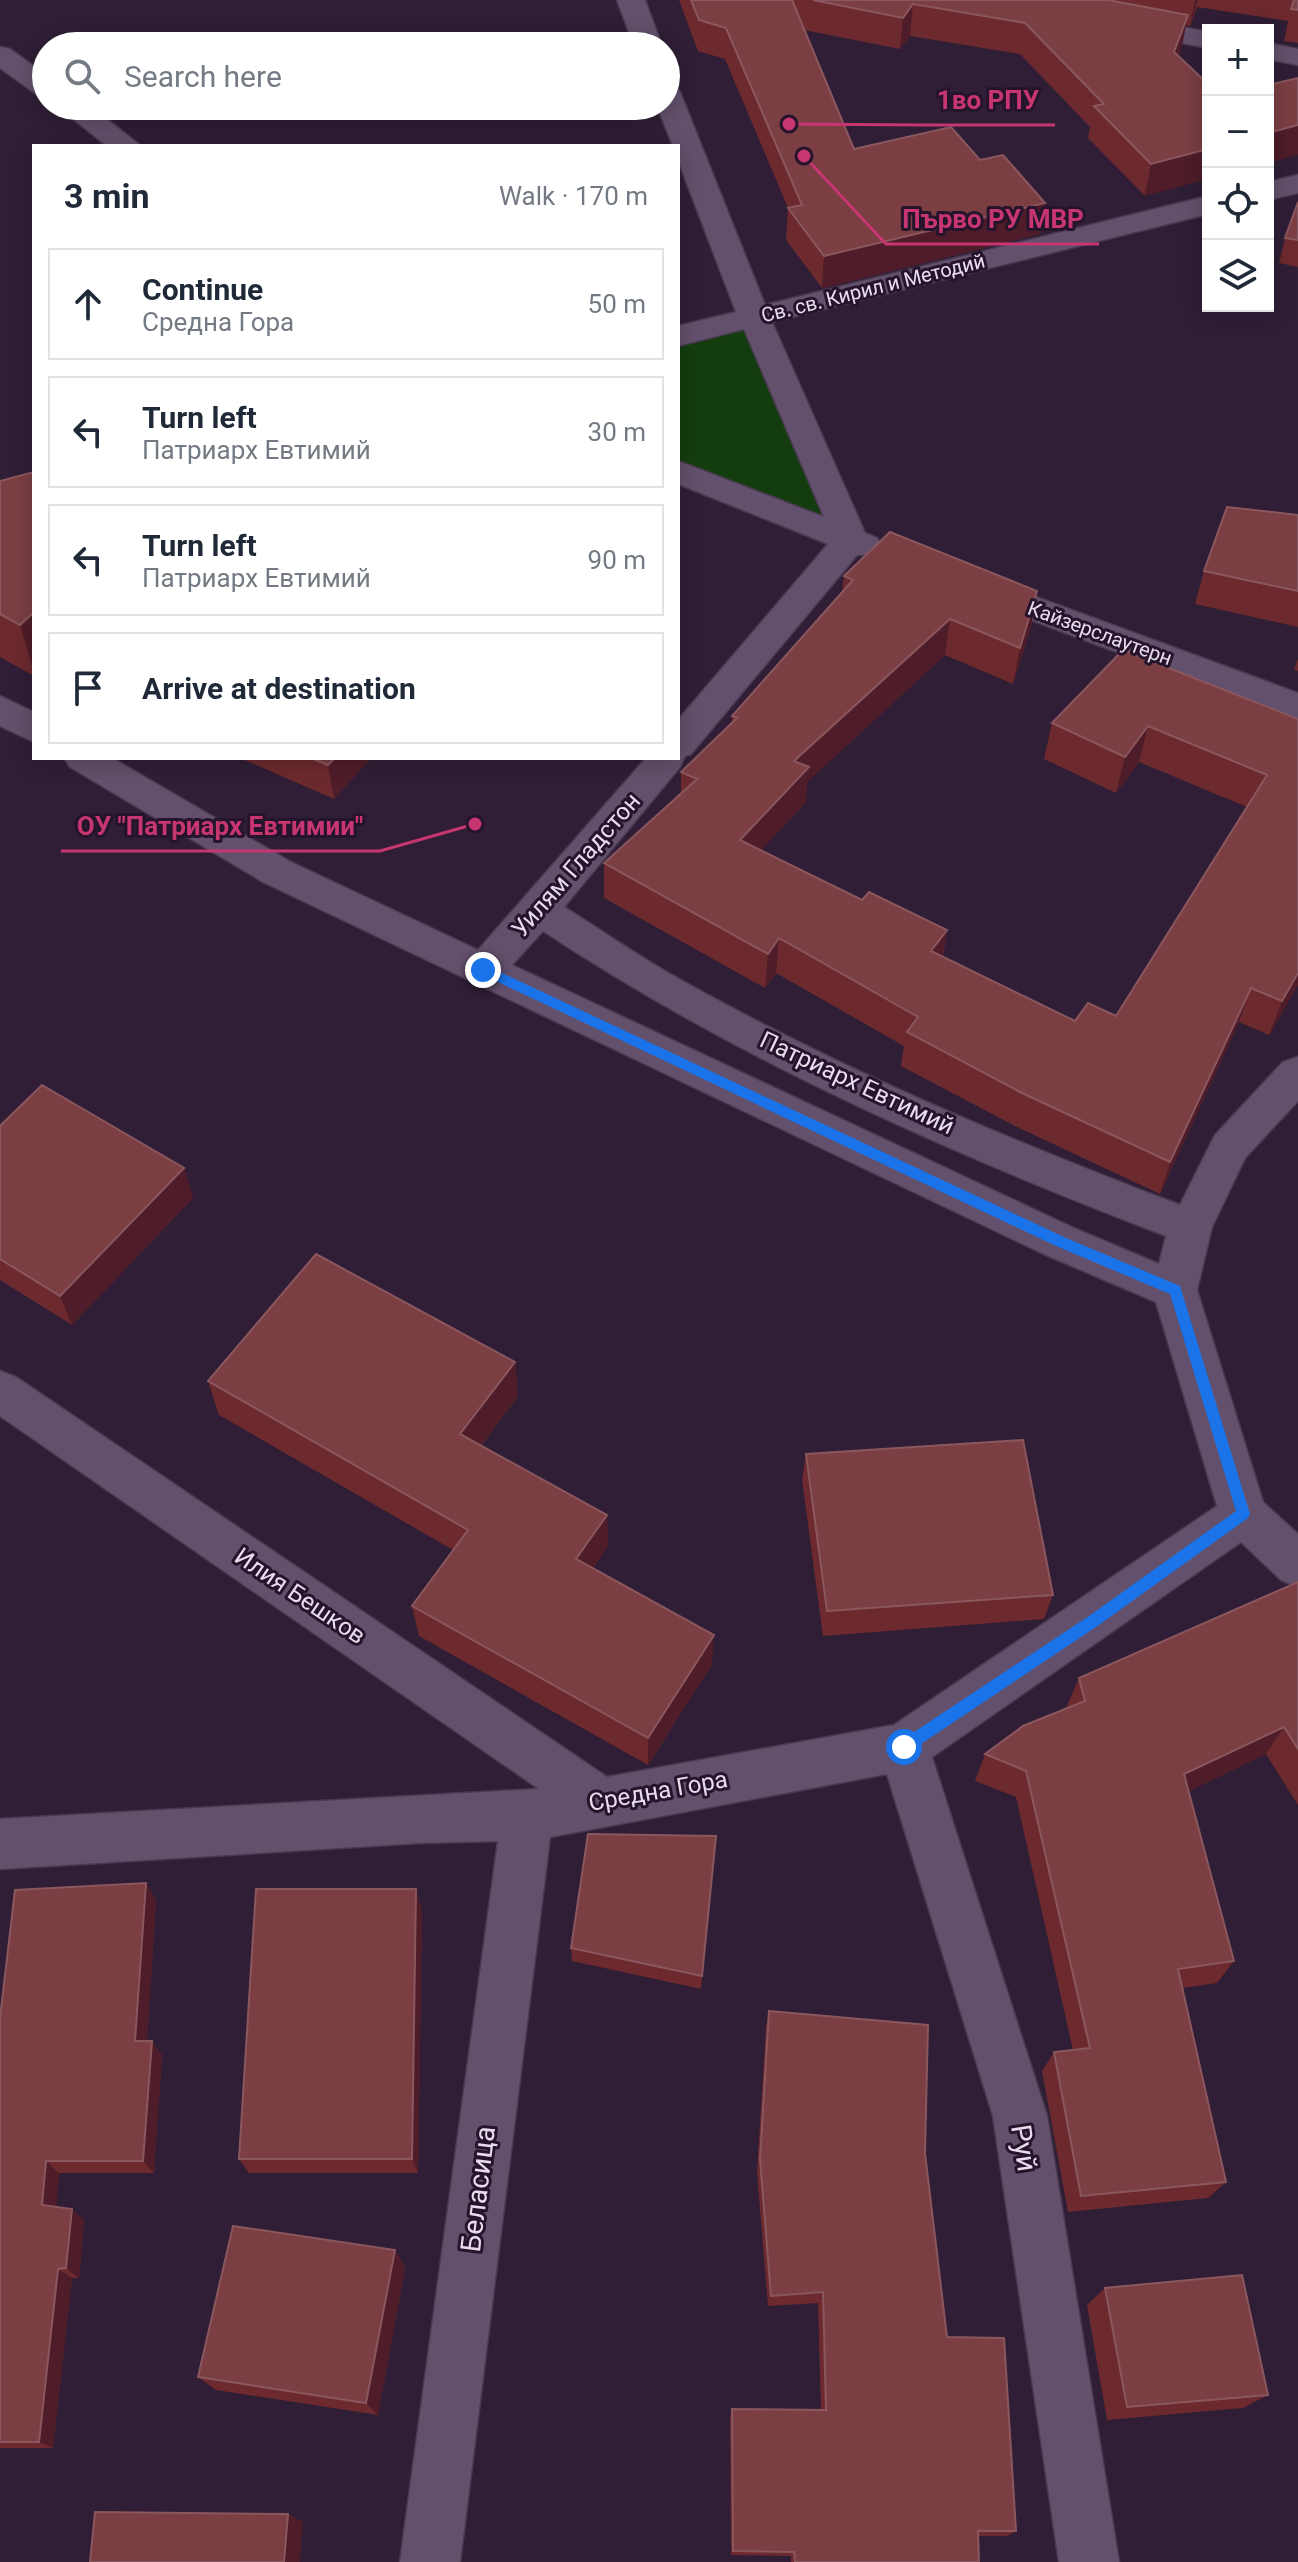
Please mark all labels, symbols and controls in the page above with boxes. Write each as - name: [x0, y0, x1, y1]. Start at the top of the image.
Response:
- map controls: [1202, 24, 1274, 312]
- button: +: [1202, 24, 1274, 96]
- search box: [32, 32, 680, 120]
- icon: search: [60, 54, 104, 98]
- text: Search here: [124, 59, 282, 94]
- callout: 1во РПУ: [921, 75, 1055, 125]
- text: 1во РПУ: [937, 85, 1040, 115]
- button: −: [1202, 96, 1274, 168]
- button: locate: [1202, 168, 1274, 240]
- text: 3 min: [64, 176, 149, 216]
- text: Walk · 170 m: [499, 181, 648, 211]
- callout: Първо РУ МВР: [886, 194, 1099, 244]
- text: Първо РУ МВР: [902, 204, 1084, 234]
- button: layers: [1202, 240, 1274, 312]
- street label: Св. св. Кирил и Методий: [759, 249, 987, 327]
- text: Continue: [142, 272, 263, 307]
- icon: ahead: [66, 282, 110, 326]
- text: 50 m: [588, 289, 646, 319]
- text: Средна Гора: [142, 307, 294, 337]
- text: Turn left: [142, 400, 257, 435]
- icon: left: [66, 410, 110, 454]
- text: 30 m: [588, 417, 646, 447]
- text: Патриарх Евтимий: [142, 435, 371, 465]
- text: Turn left: [142, 528, 257, 563]
- icon: left: [66, 538, 110, 582]
- text: 90 m: [588, 545, 646, 575]
- text: Патриарх Евтимий: [142, 563, 371, 593]
- street label: Кайзерслаутерн: [1025, 596, 1175, 670]
- icon: arrive: [66, 666, 110, 710]
- text: Arrive at destination: [142, 671, 416, 706]
- street label: Уилям Гладстон: [506, 787, 646, 943]
- callout: ОУ "Патриарх Евтимии": [61, 801, 380, 851]
- text: ОУ "Патриарх Евтимии": [77, 811, 363, 841]
- route end: [465, 952, 501, 988]
- street label: Патриарх Евтимий: [755, 1026, 959, 1140]
- street label: Илия Бешков: [229, 1542, 371, 1650]
- route start: [886, 1729, 922, 1765]
- street label: Средна Гора: [586, 1765, 730, 1817]
- street label: Руй: [1004, 2122, 1044, 2174]
- street label: Беласица: [454, 2124, 502, 2254]

